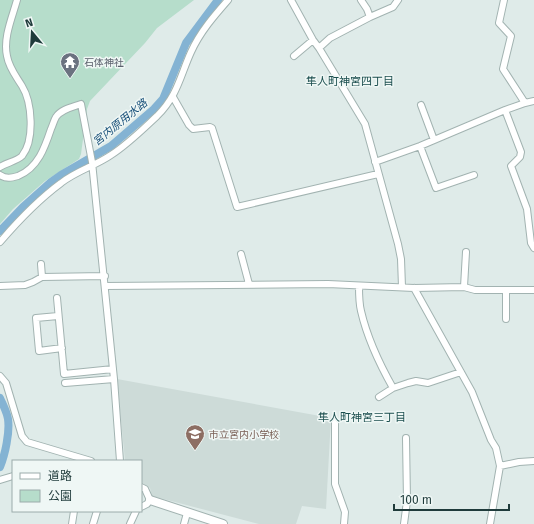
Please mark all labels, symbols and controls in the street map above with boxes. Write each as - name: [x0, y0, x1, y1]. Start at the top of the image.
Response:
- north arrow: [12, 12, 52, 52]
- text: N: [24, 16, 35, 30]
- temple icon: 石体神社: [59, 51, 81, 79]
- place label: 石体神社: [84, 57, 124, 69]
- district label: 隼人町神宮四丁目: [306, 75, 394, 88]
- water label: 宮内原用水路: [91, 96, 151, 148]
- district label: 隼人町神宮三丁目: [318, 411, 406, 424]
- school or university icon: 市立宮内小学校: [184, 423, 206, 451]
- place label: 市立宮内小学校: [209, 429, 279, 441]
- legend: [12, 460, 142, 512]
- text: 道路: [48, 469, 72, 483]
- scale bar: [394, 486, 509, 512]
- text: 公園: [48, 489, 72, 503]
- text: 100 m: [400, 493, 432, 507]

